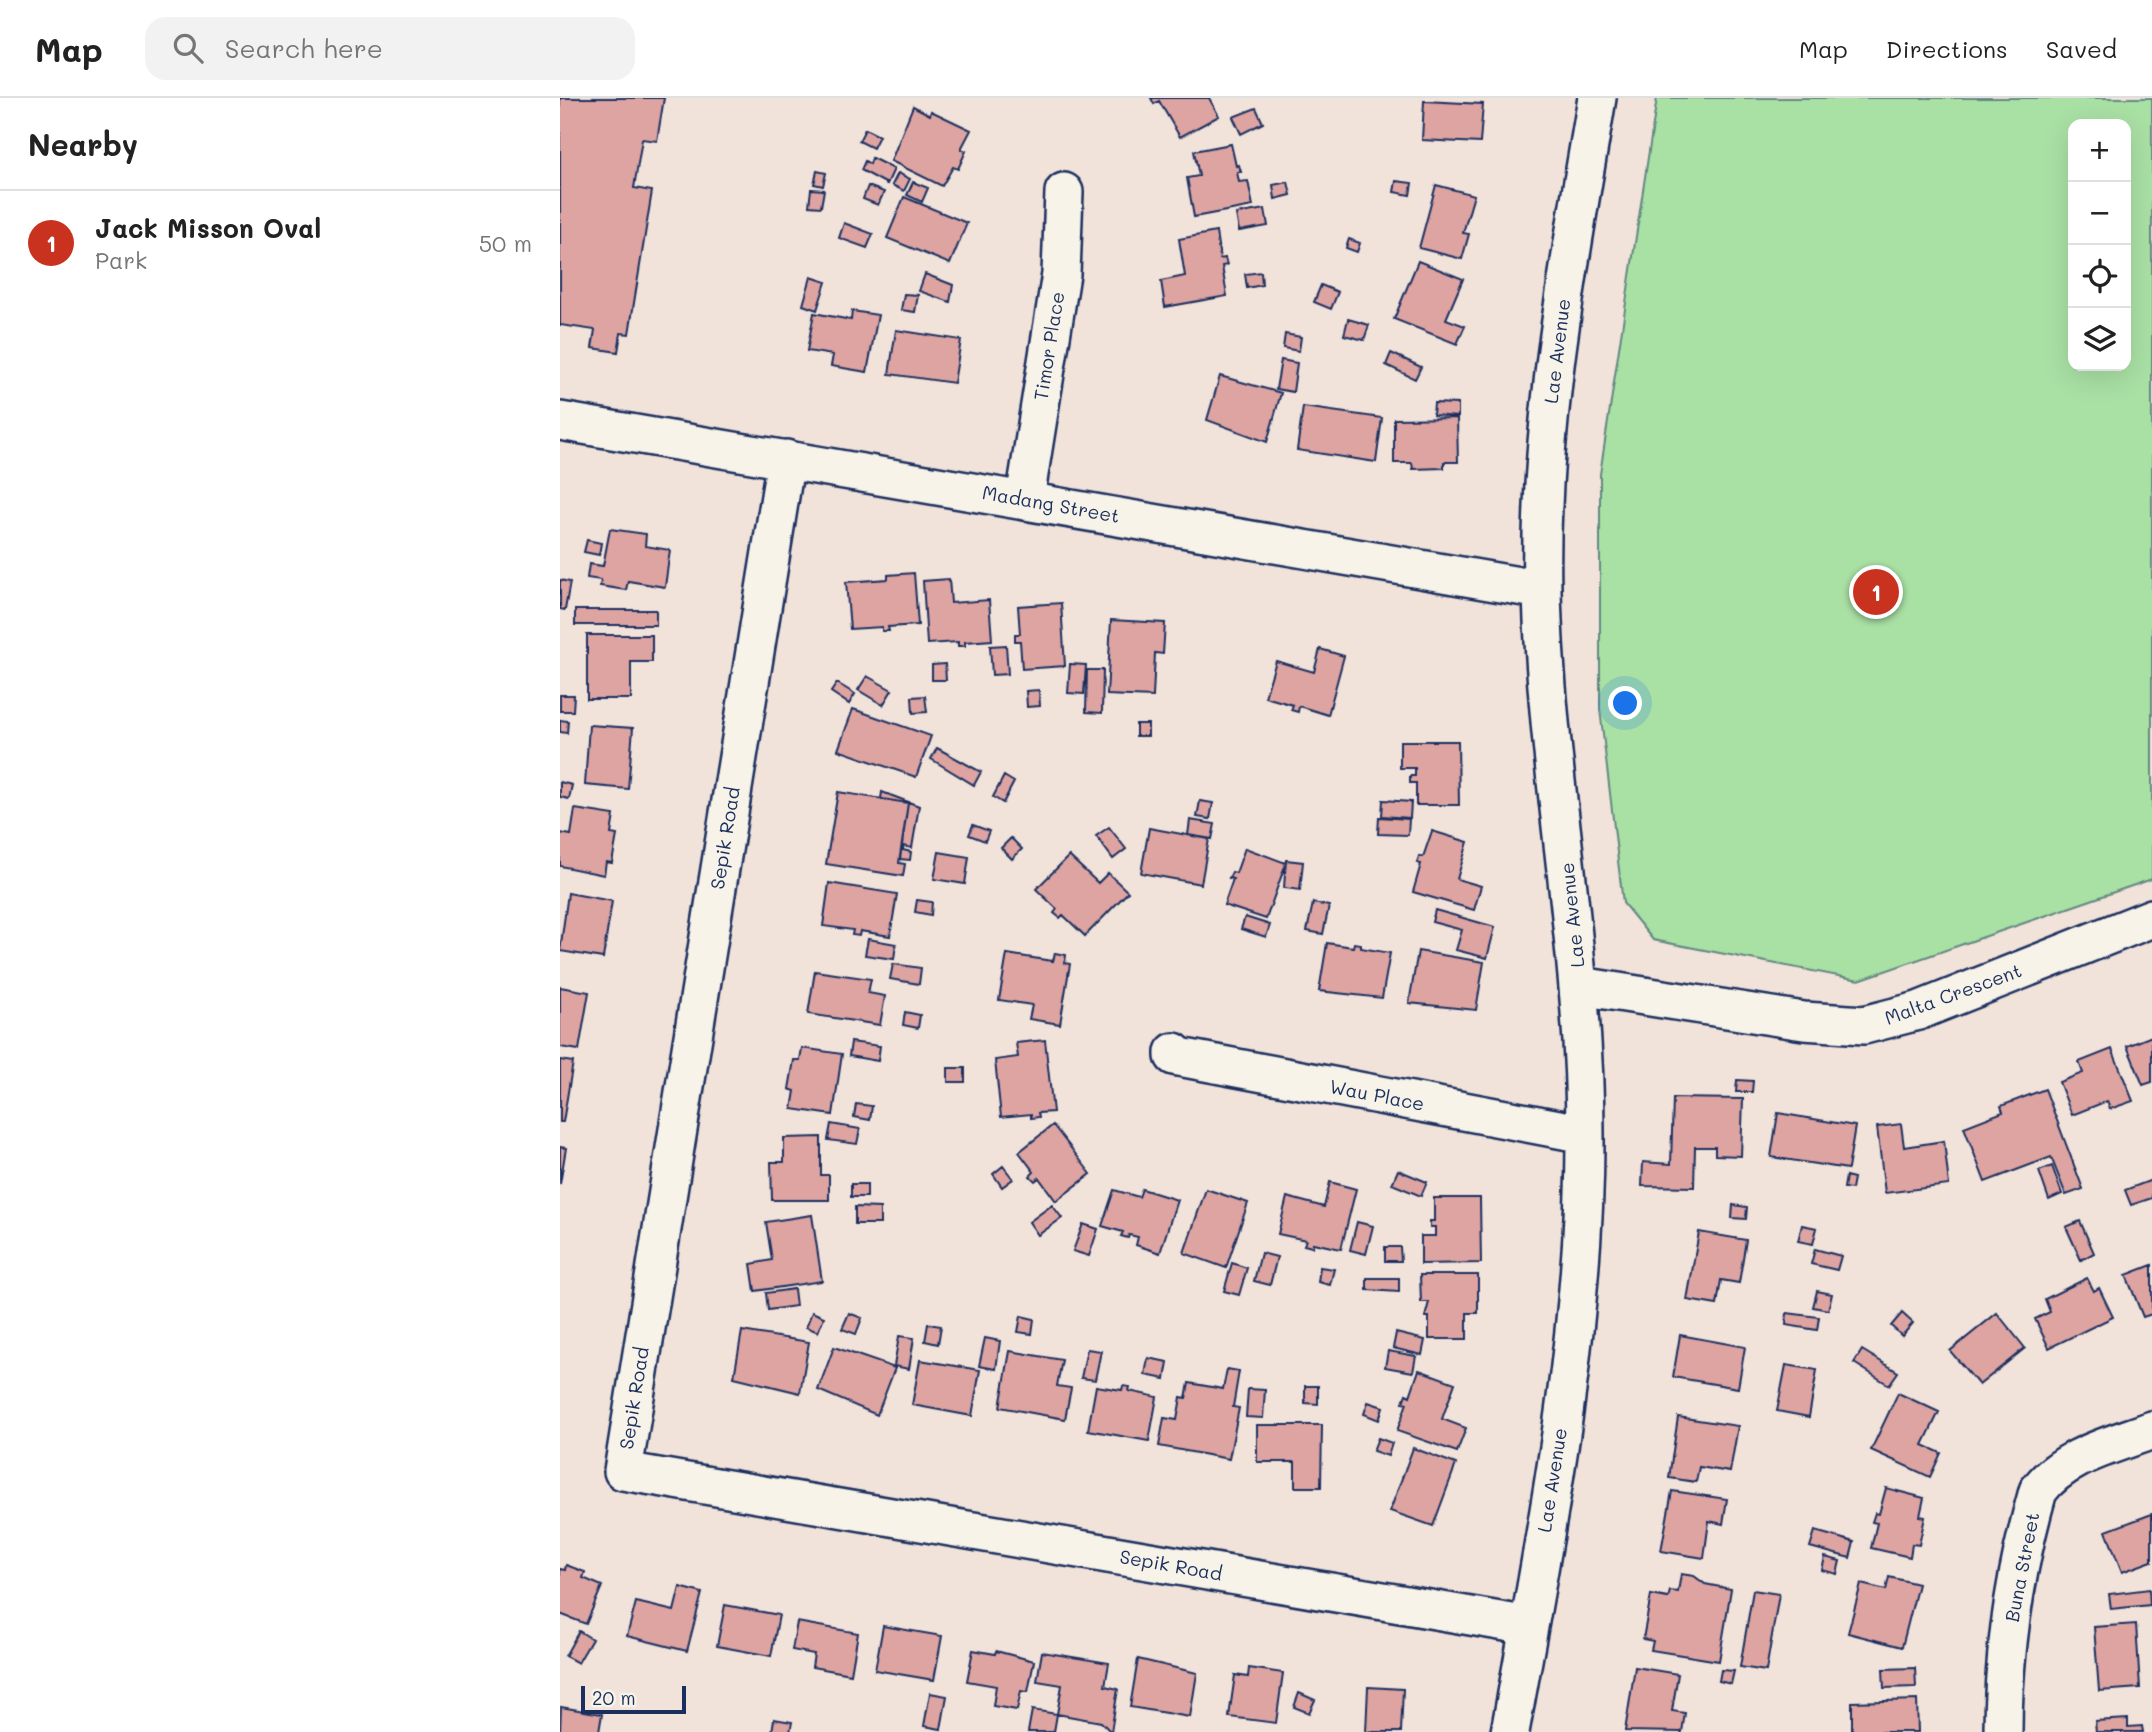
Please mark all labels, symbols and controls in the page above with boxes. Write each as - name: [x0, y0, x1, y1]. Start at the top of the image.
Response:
- search box: [145, 17, 635, 80]
- text: Map: [35, 27, 103, 70]
- icon: search: [169, 29, 207, 67]
- text: Search here: [225, 31, 383, 65]
- text: Map: [1799, 33, 1848, 64]
- text: Directions: [1886, 33, 2008, 64]
- text: Saved: [2046, 33, 2117, 64]
- map controls: [2068, 119, 2131, 371]
- button: +: [2068, 119, 2131, 182]
- text: Nearby: [28, 124, 138, 164]
- button: −: [2068, 182, 2131, 245]
- text: Jack Misson Oval: [95, 211, 321, 245]
- text: 1: [46, 228, 56, 258]
- text: 50 m: [479, 228, 532, 258]
- text: Park: [95, 245, 147, 275]
- button: locate: [2068, 245, 2131, 308]
- street label: Timor Place: [1028, 290, 1069, 402]
- street label: Lae Avenue: [1538, 297, 1575, 405]
- button: layers: [2068, 308, 2131, 371]
- street label: Madang Street: [980, 479, 1122, 528]
- pin: 1: [1853, 566, 1899, 618]
- your location: [1608, 686, 1642, 720]
- street label: Sepik Road: [704, 785, 745, 891]
- street label: Lae Avenue: [1554, 861, 1589, 969]
- street label: Malta Crescent: [1881, 957, 2025, 1030]
- street label: Wau Place: [1328, 1073, 1427, 1116]
- street label: Sepik Road: [613, 1345, 654, 1451]
- street label: Lae Avenue: [1531, 1426, 1572, 1534]
- street label: Buna Street: [1999, 1510, 2044, 1624]
- street label: Sepik Road: [1118, 1543, 1224, 1586]
- scale bar: [581, 1683, 686, 1715]
- text: 20 m: [592, 1685, 636, 1710]

